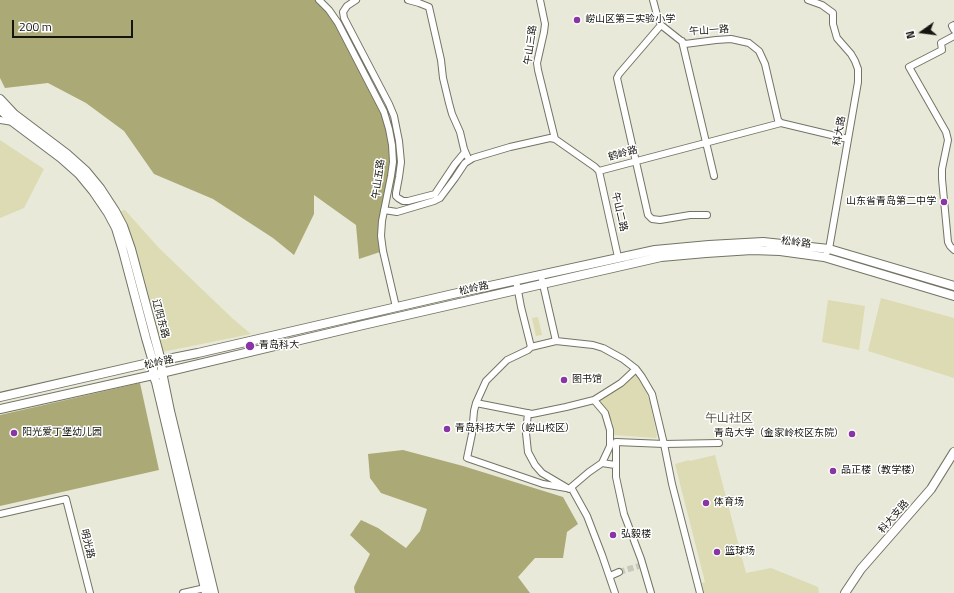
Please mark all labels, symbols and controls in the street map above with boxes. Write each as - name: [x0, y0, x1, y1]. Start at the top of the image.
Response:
- scale bar: [14, 12, 135, 38]
- north arrow: [902, 12, 942, 52]
- place label: 崂山区第三实验小学: [585, 14, 675, 26]
- marker: 崂山区第三实验小学: [572, 15, 582, 25]
- text: 200 m: [19, 17, 52, 36]
- street label: 午山三路: [522, 24, 540, 66]
- street label: 午山一路: [689, 24, 729, 38]
- text: N: [902, 29, 919, 41]
- street label: 科大路: [831, 115, 849, 147]
- street label: 鹤岭路: [607, 144, 639, 164]
- street label: 午山五路: [370, 158, 388, 200]
- street label: 午山二路: [609, 191, 629, 233]
- place label: 山东省青岛第二中学: [846, 196, 936, 208]
- marker: 山东省青岛第二中学: [939, 197, 949, 207]
- street label: 松岭路: [780, 235, 812, 251]
- street label: 松岭路: [458, 280, 490, 298]
- street label: 辽阳东路: [149, 298, 171, 340]
- marker: 青岛科大: [244, 340, 256, 352]
- place label: 青岛科大: [259, 340, 299, 352]
- street label: 松岭路: [143, 354, 175, 372]
- place label: 图书馆: [572, 374, 602, 386]
- marker: 图书馆: [559, 375, 569, 385]
- district label: 午山社区: [705, 412, 753, 426]
- place label: 青岛科技大学（崂山校区）: [455, 423, 575, 435]
- marker: 青岛科技大学（崂山校区）: [442, 424, 452, 434]
- place label: 阳光爱丁堡幼儿园: [22, 427, 102, 439]
- marker: 阳光爱丁堡幼儿园: [9, 428, 19, 438]
- place label: 青岛大学（金家岭校区东院）: [714, 428, 844, 440]
- marker: 青岛大学（金家岭校区东院）: [847, 429, 857, 439]
- place label: 品正楼（教学楼）: [841, 465, 921, 477]
- marker: 品正楼（教学楼）: [828, 466, 838, 476]
- place label: 体育场: [714, 497, 744, 509]
- marker: 体育场: [701, 498, 711, 508]
- street label: 科大支路: [876, 498, 912, 536]
- street label: 明光路: [78, 528, 96, 560]
- place label: 弘毅楼: [621, 529, 651, 541]
- marker: 弘毅楼: [608, 530, 618, 540]
- place label: 篮球场: [725, 546, 755, 558]
- marker: 篮球场: [712, 547, 722, 557]

